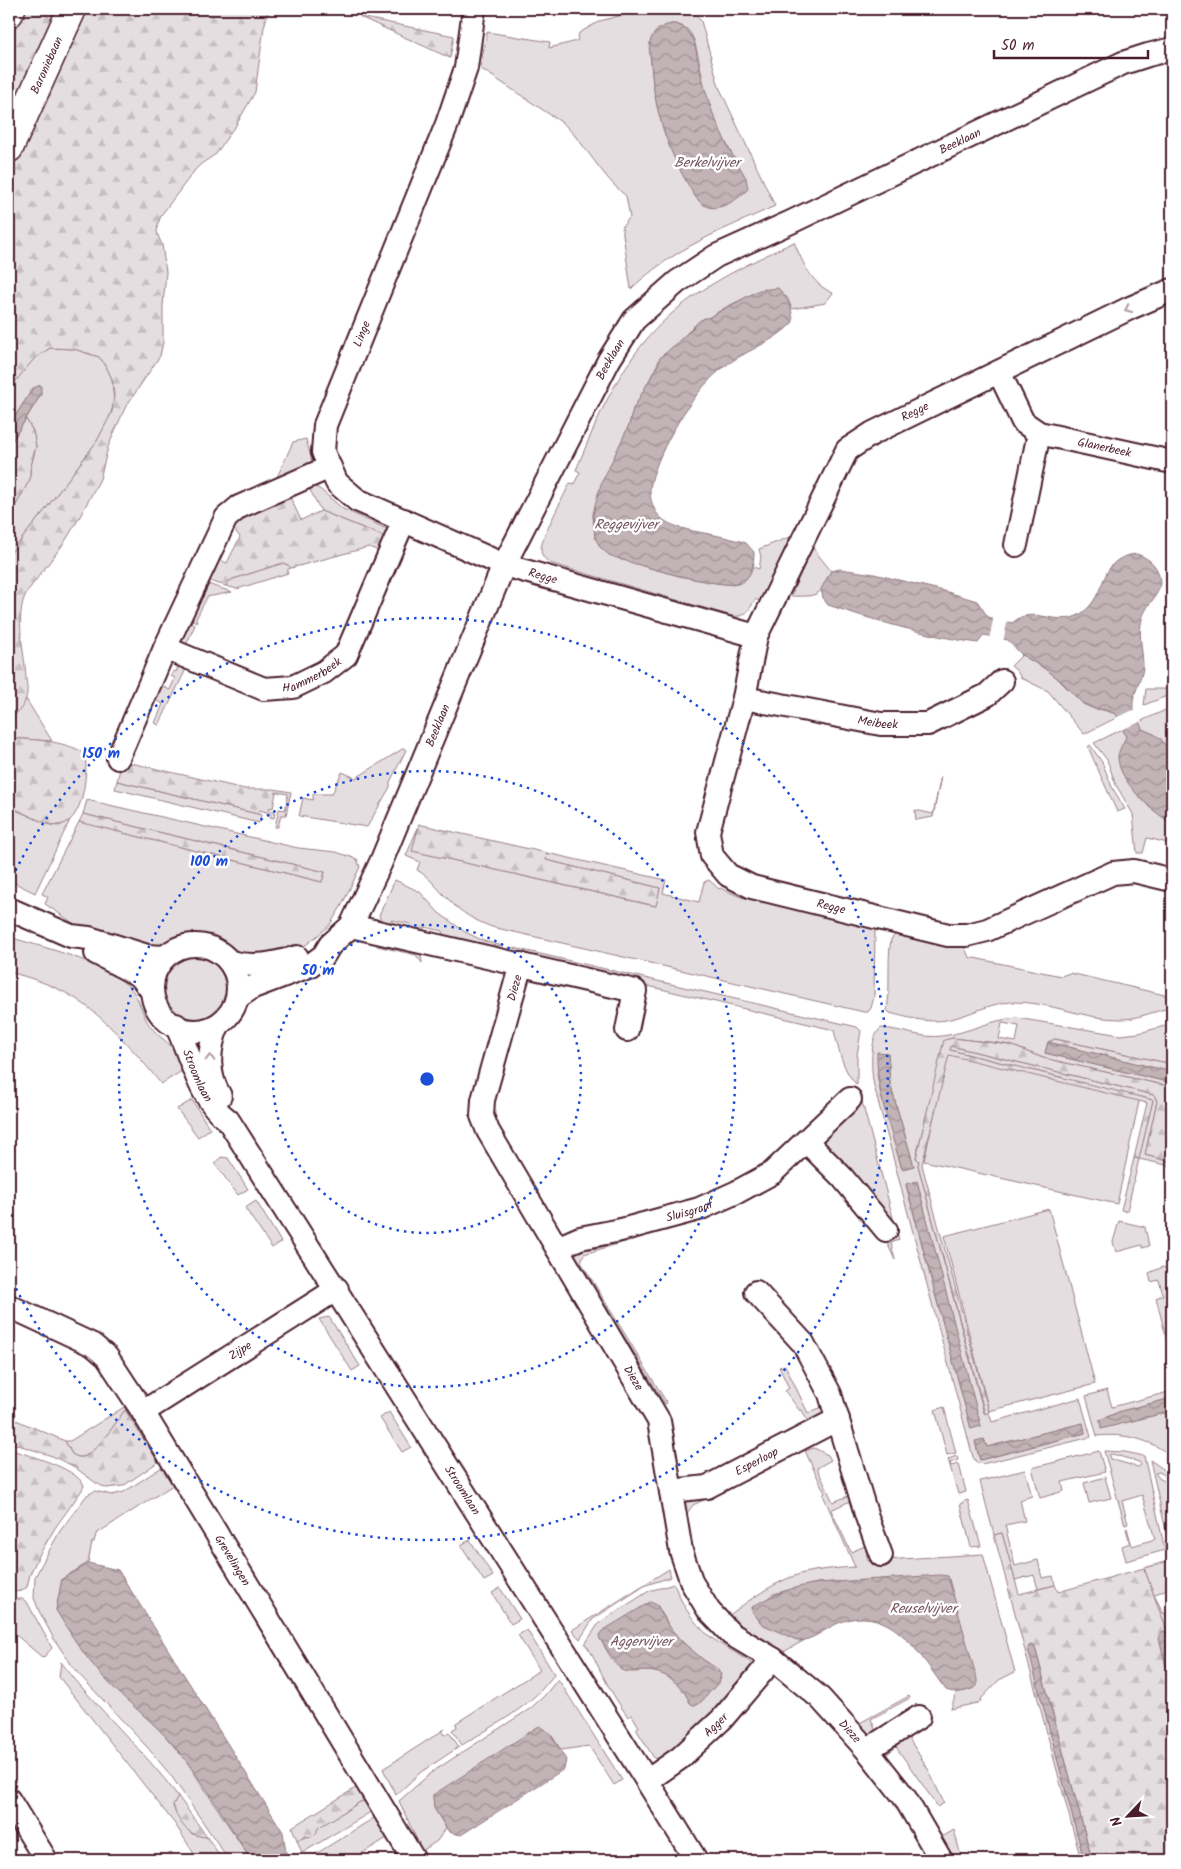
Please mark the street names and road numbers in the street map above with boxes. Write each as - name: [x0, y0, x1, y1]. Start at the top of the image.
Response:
- street label: Baroniebaan: [25, 33, 68, 97]
- street label: Beeklaan: [936, 123, 984, 159]
- street label: Linge: [348, 317, 376, 350]
- street label: Beeklaan: [591, 335, 630, 383]
- street label: Regge: [898, 397, 933, 427]
- street label: Glanerbeek: [1076, 432, 1134, 462]
- street label: Regge: [526, 563, 560, 589]
- street label: Hammerbeek: [282, 652, 346, 697]
- street label: Beeklaan: [420, 701, 455, 750]
- street label: Meibeek: [856, 710, 898, 734]
- street label: Regge: [815, 894, 848, 919]
- street label: Dieze: [502, 972, 528, 1003]
- street label: Stroomlaan: [178, 1046, 218, 1106]
- street label: Sluisgraaf: [664, 1194, 718, 1227]
- street label: Zijpe: [225, 1336, 256, 1365]
- street label: Dieze: [619, 1362, 649, 1395]
- street label: Esperloop: [731, 1442, 782, 1481]
- street label: Stroomlaan: [440, 1461, 486, 1519]
- street label: Grevelingen: [210, 1531, 256, 1589]
- street label: Agger: [699, 1708, 733, 1741]
- street label: Dieze: [834, 1715, 866, 1748]

